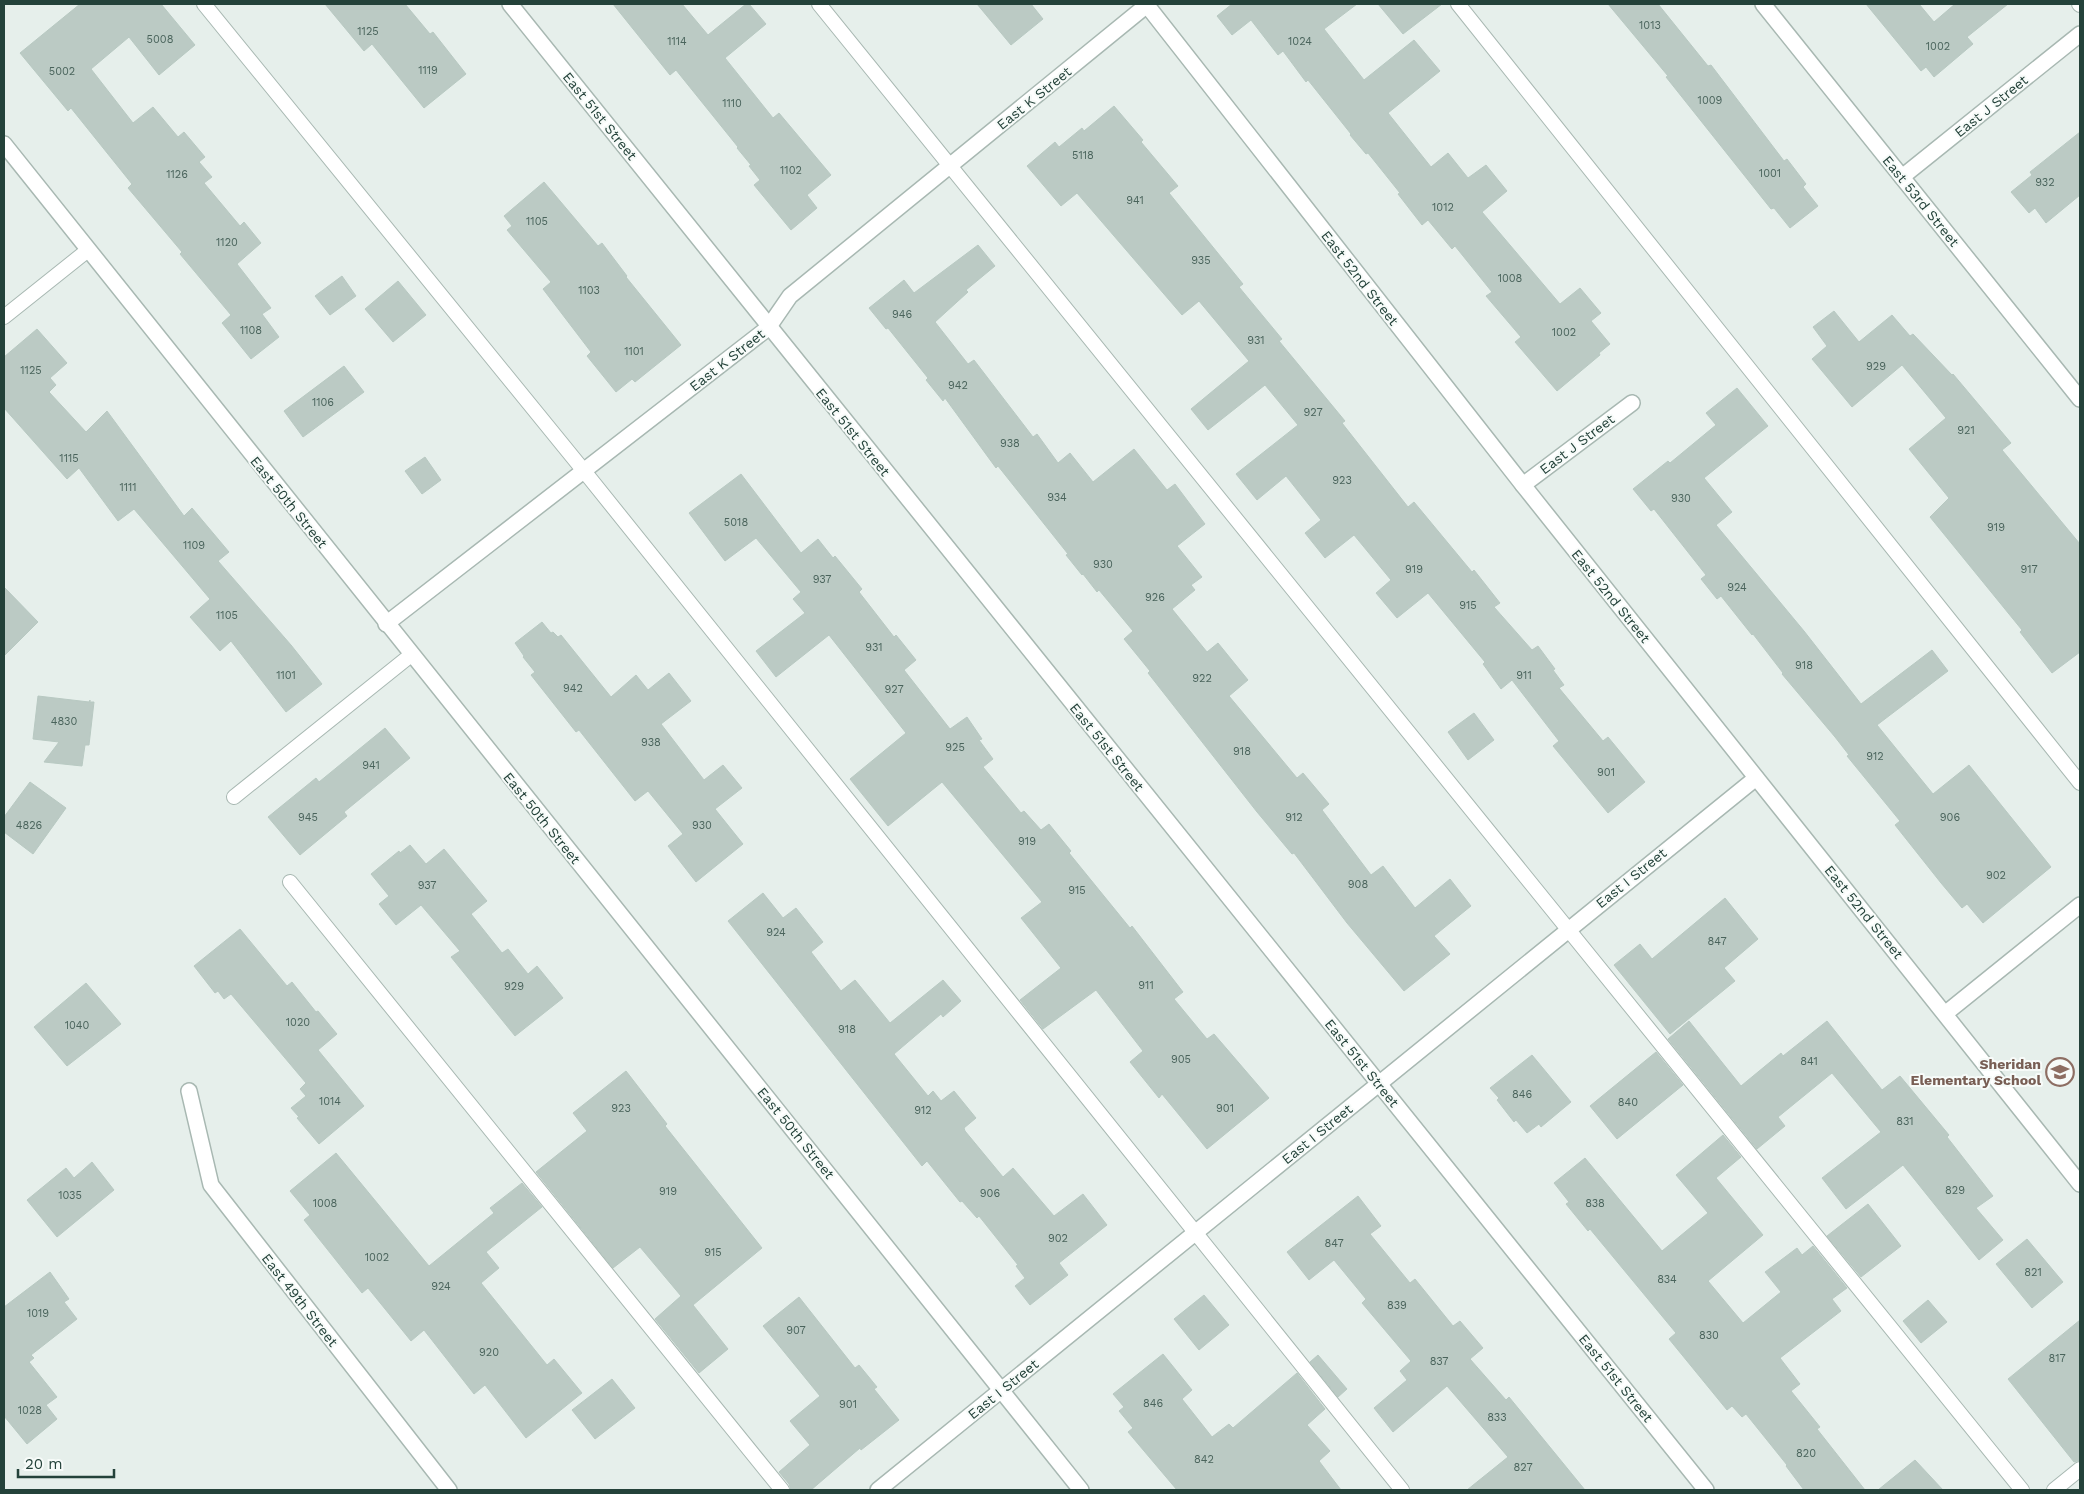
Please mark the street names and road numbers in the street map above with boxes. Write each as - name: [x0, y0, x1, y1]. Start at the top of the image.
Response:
- street label: East K Street: [994, 63, 1074, 133]
- street label: East 51st Street: [560, 69, 640, 163]
- street label: East J Street: [1951, 72, 2031, 140]
- street label: East 53rd Street: [1879, 152, 1963, 250]
- street label: East 52nd Street: [1318, 228, 1402, 329]
- street label: East K Street: [686, 326, 768, 394]
- street label: East 51st Street: [813, 385, 893, 479]
- street label: East J Street: [1536, 411, 1618, 477]
- street label: East 50th Street: [247, 453, 331, 551]
- street label: East 52nd Street: [1568, 546, 1654, 646]
- street label: East 51st Street: [1067, 700, 1147, 794]
- street label: East 50th Street: [500, 769, 584, 867]
- street label: East I Street: [1593, 845, 1670, 911]
- street label: East 52nd Street: [1821, 862, 1907, 962]
- street label: East 51st Street: [1322, 1016, 1402, 1110]
- street label: East 50th Street: [754, 1084, 838, 1182]
- street label: East I Street: [1279, 1101, 1356, 1167]
- street label: East 49th Street: [259, 1250, 341, 1350]
- street label: East 51st Street: [1576, 1331, 1656, 1425]
- street label: East I Street: [965, 1356, 1042, 1422]

